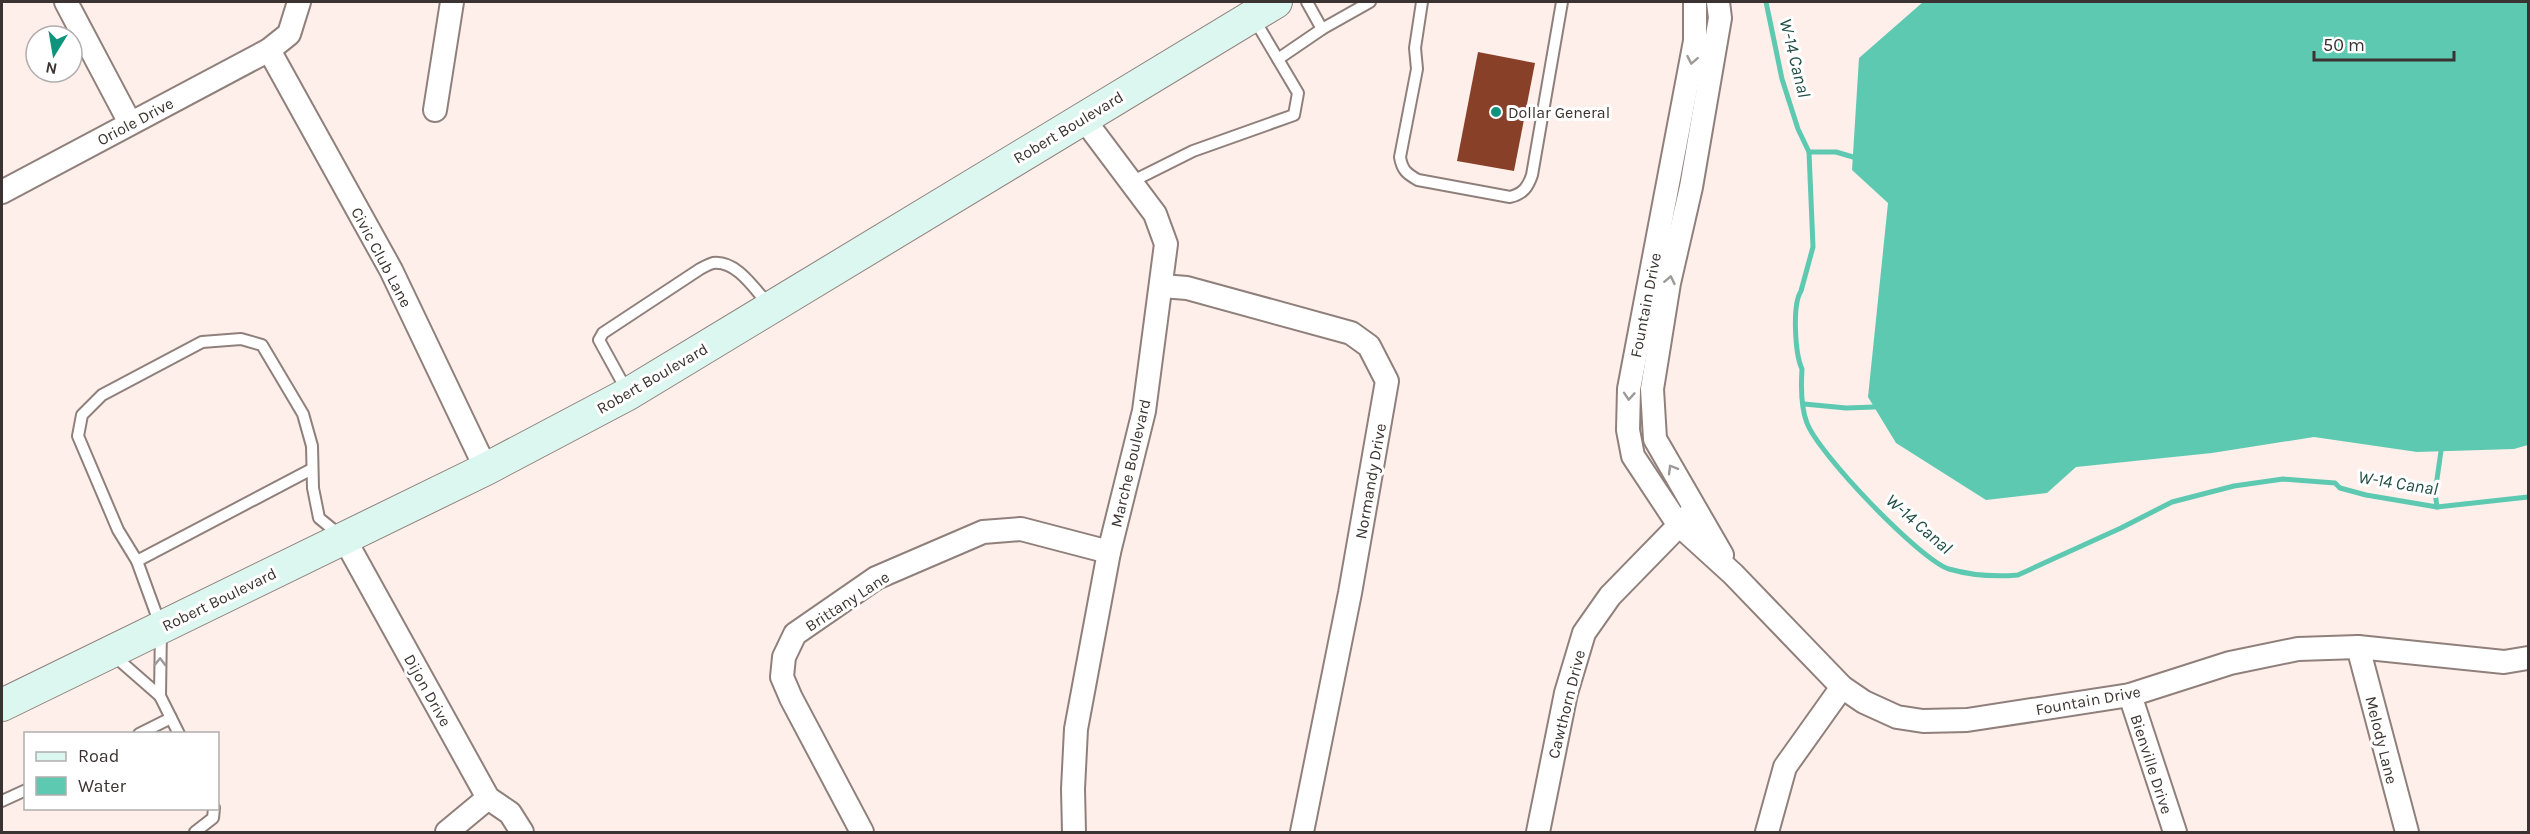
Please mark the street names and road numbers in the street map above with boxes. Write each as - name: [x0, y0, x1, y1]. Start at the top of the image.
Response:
- street label: Robert Boulevard: [1010, 87, 1127, 168]
- street label: Oriole Drive: [94, 93, 177, 149]
- street label: Civic Club Lane: [347, 204, 416, 311]
- street label: Fountain Drive: [1626, 251, 1665, 359]
- street label: Robert Boulevard: [593, 339, 711, 418]
- street label: Marche Boulevard: [1106, 397, 1155, 529]
- street label: Normandy Drive: [1351, 422, 1390, 540]
- street label: Robert Boulevard: [159, 564, 280, 635]
- street label: Brittany Lane: [802, 567, 893, 636]
- street label: Cawthorn Drive: [1544, 648, 1589, 760]
- street label: Dijon Drive: [400, 651, 455, 730]
- street label: Fountain Drive: [2034, 682, 2142, 719]
- street label: Melody Lane: [2361, 694, 2402, 786]
- street label: Bienville Drive: [2126, 712, 2177, 816]

